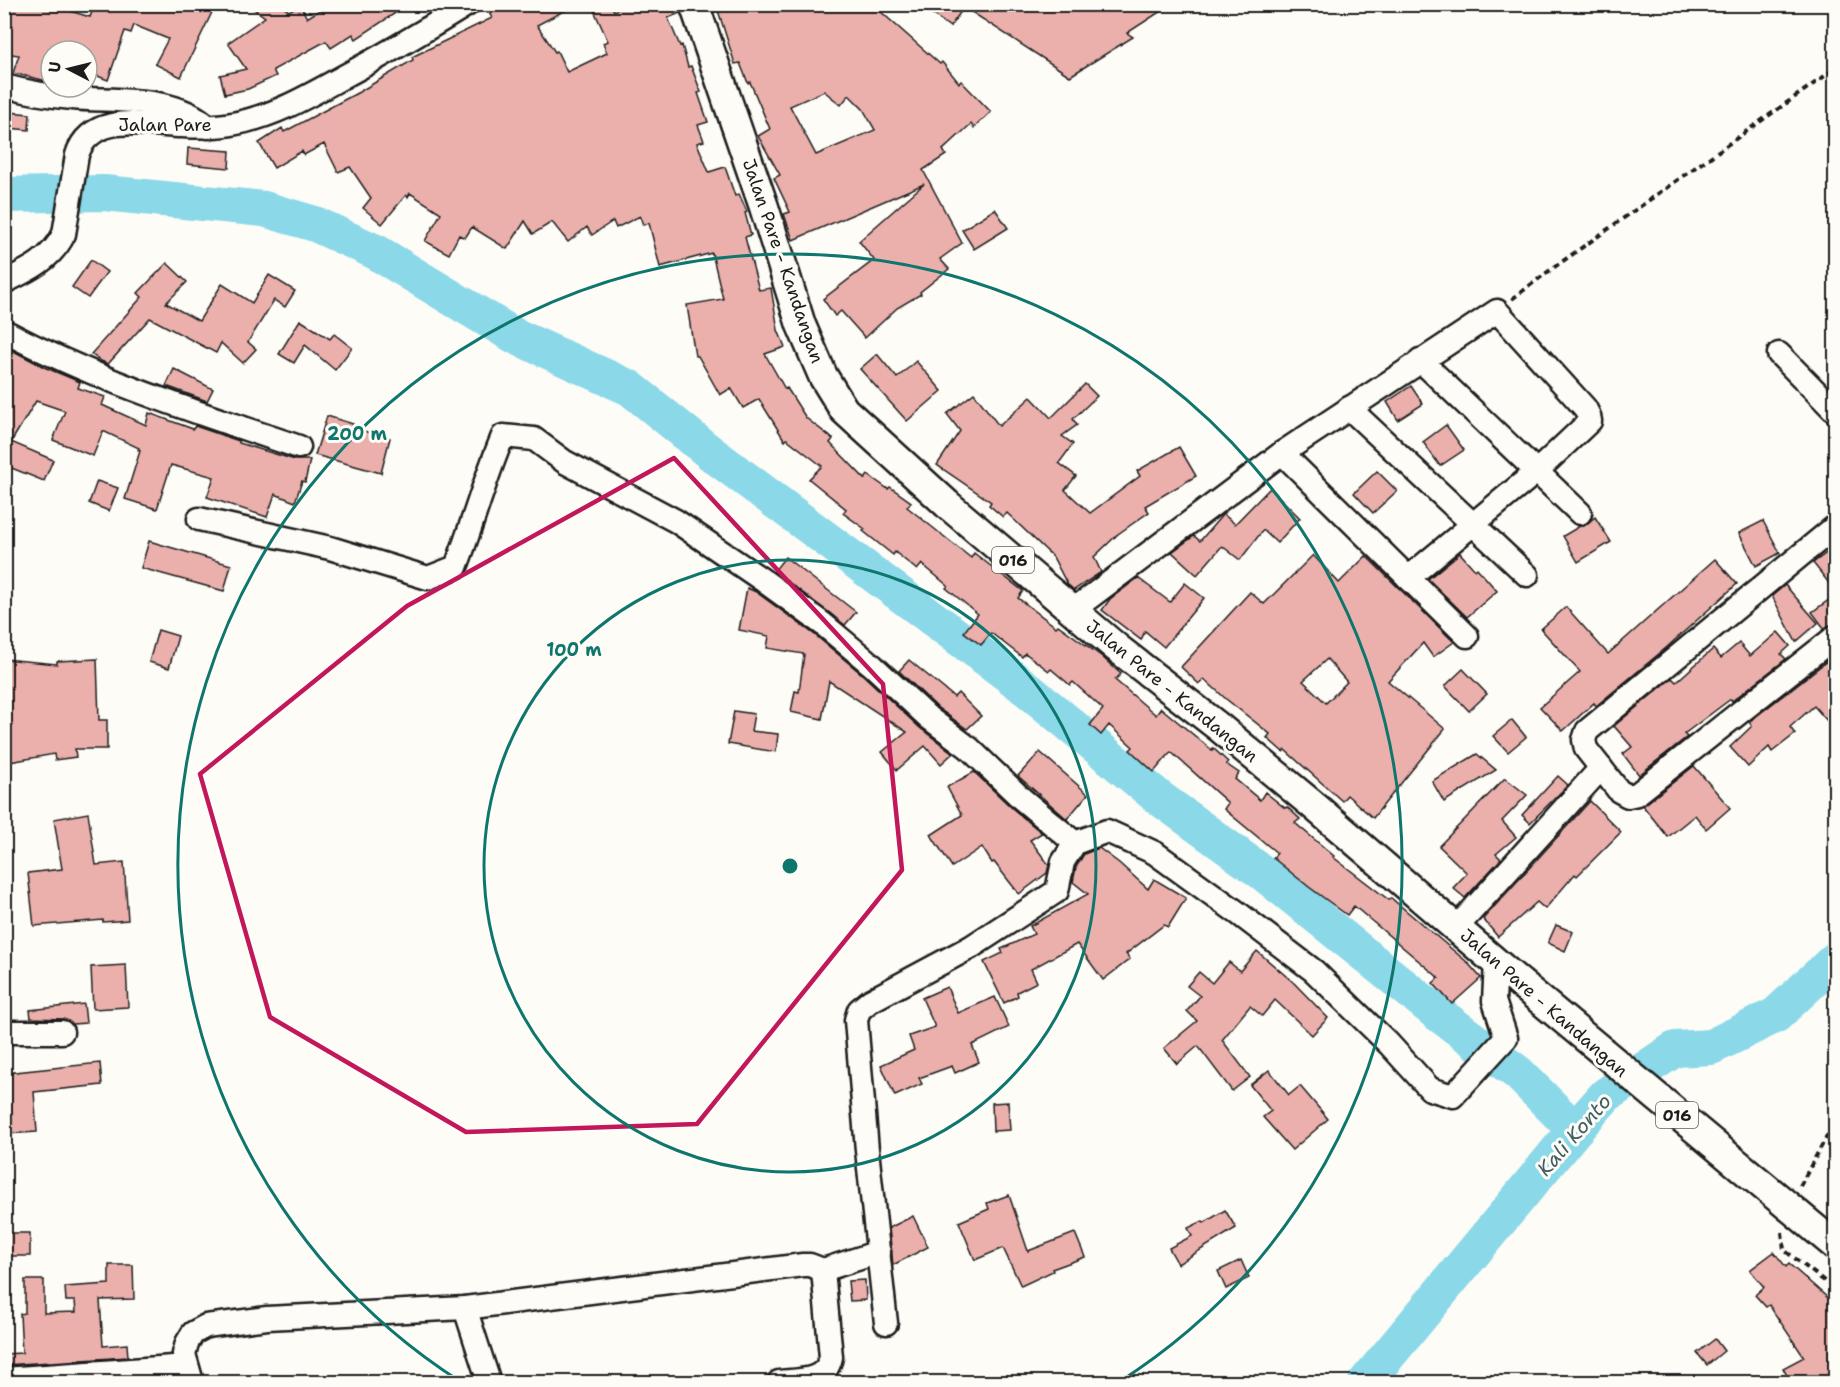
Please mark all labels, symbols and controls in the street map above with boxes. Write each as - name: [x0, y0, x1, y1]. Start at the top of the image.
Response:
- north arrow: [39, 39, 99, 99]
- text: U: [44, 60, 66, 74]
- street label: Jalan Pare: [118, 113, 212, 137]
- street label: Jalan Pare - Kandangan: [737, 156, 829, 366]
- text: 200 m: [327, 422, 388, 446]
- road number: 016: [992, 547, 1034, 573]
- street label: Jalan Pare - Kandangan: [1081, 614, 1263, 768]
- text: 100 m: [546, 638, 602, 662]
- centre of rings: [780, 856, 800, 876]
- street label: Jalan Pare - Kandangan: [1455, 924, 1633, 1082]
- water label: Kali Konto: [1531, 1089, 1617, 1181]
- road number: 016: [1656, 1102, 1698, 1128]

